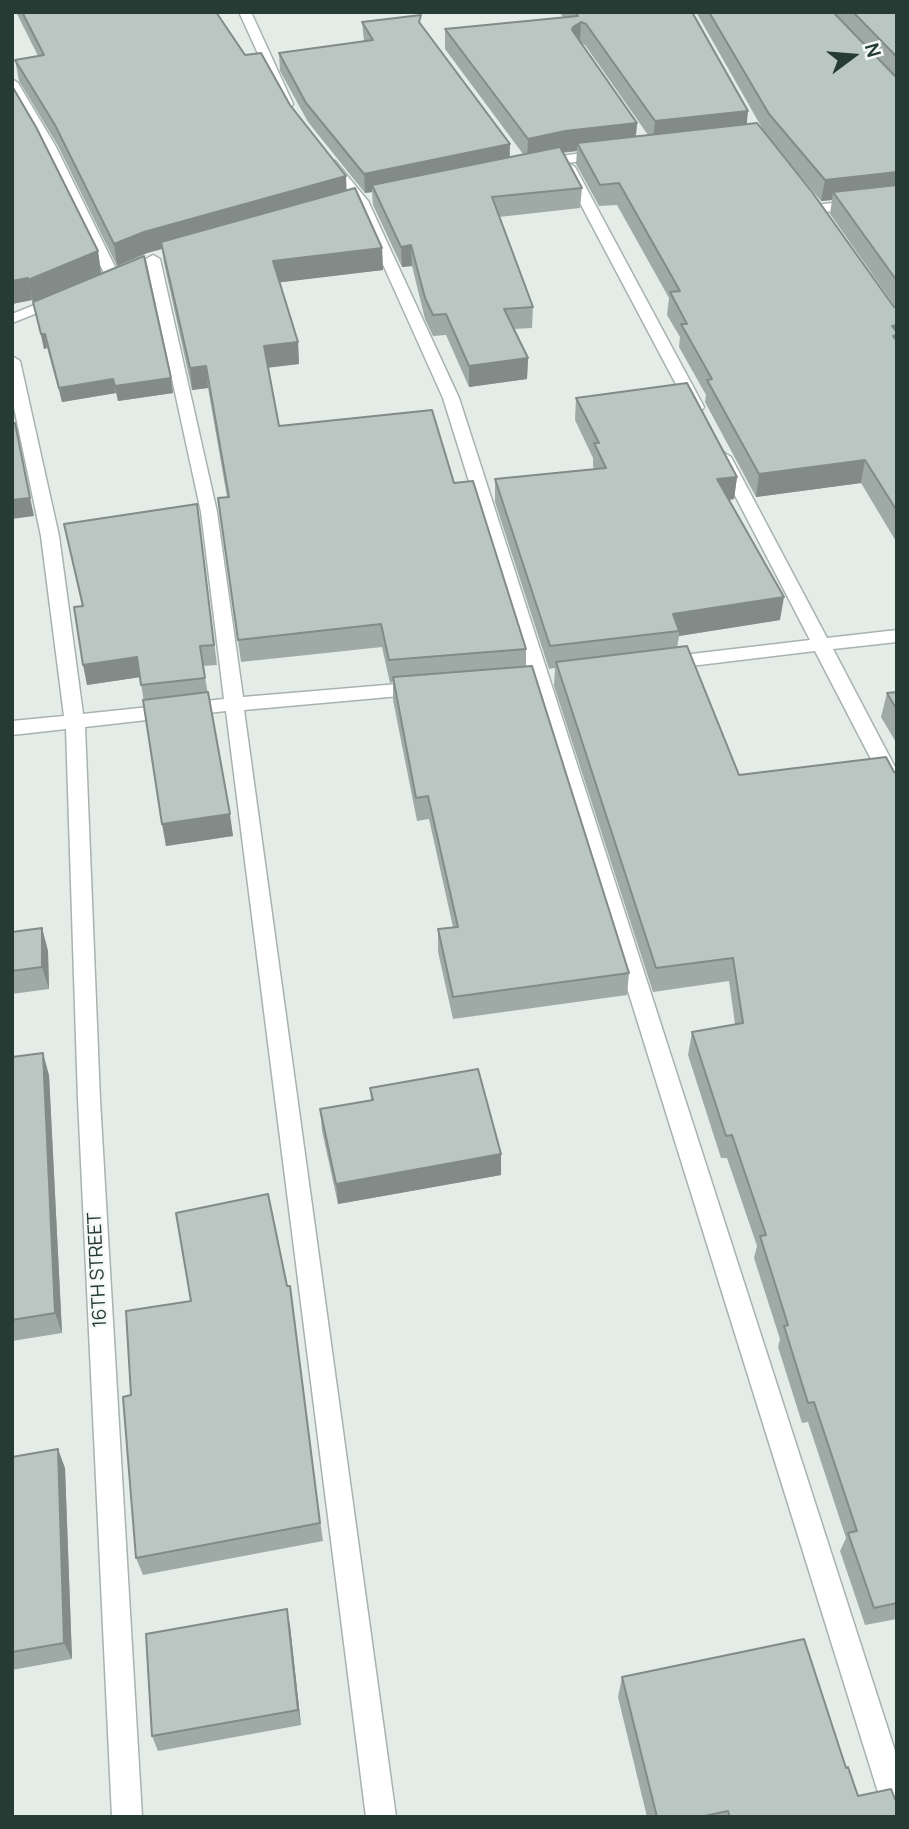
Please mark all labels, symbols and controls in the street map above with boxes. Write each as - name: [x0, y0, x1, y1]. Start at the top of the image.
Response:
- north arrow: [818, 21, 888, 91]
- text: N: [859, 40, 888, 60]
- street label: 16TH STREET: [84, 1212, 112, 1328]

